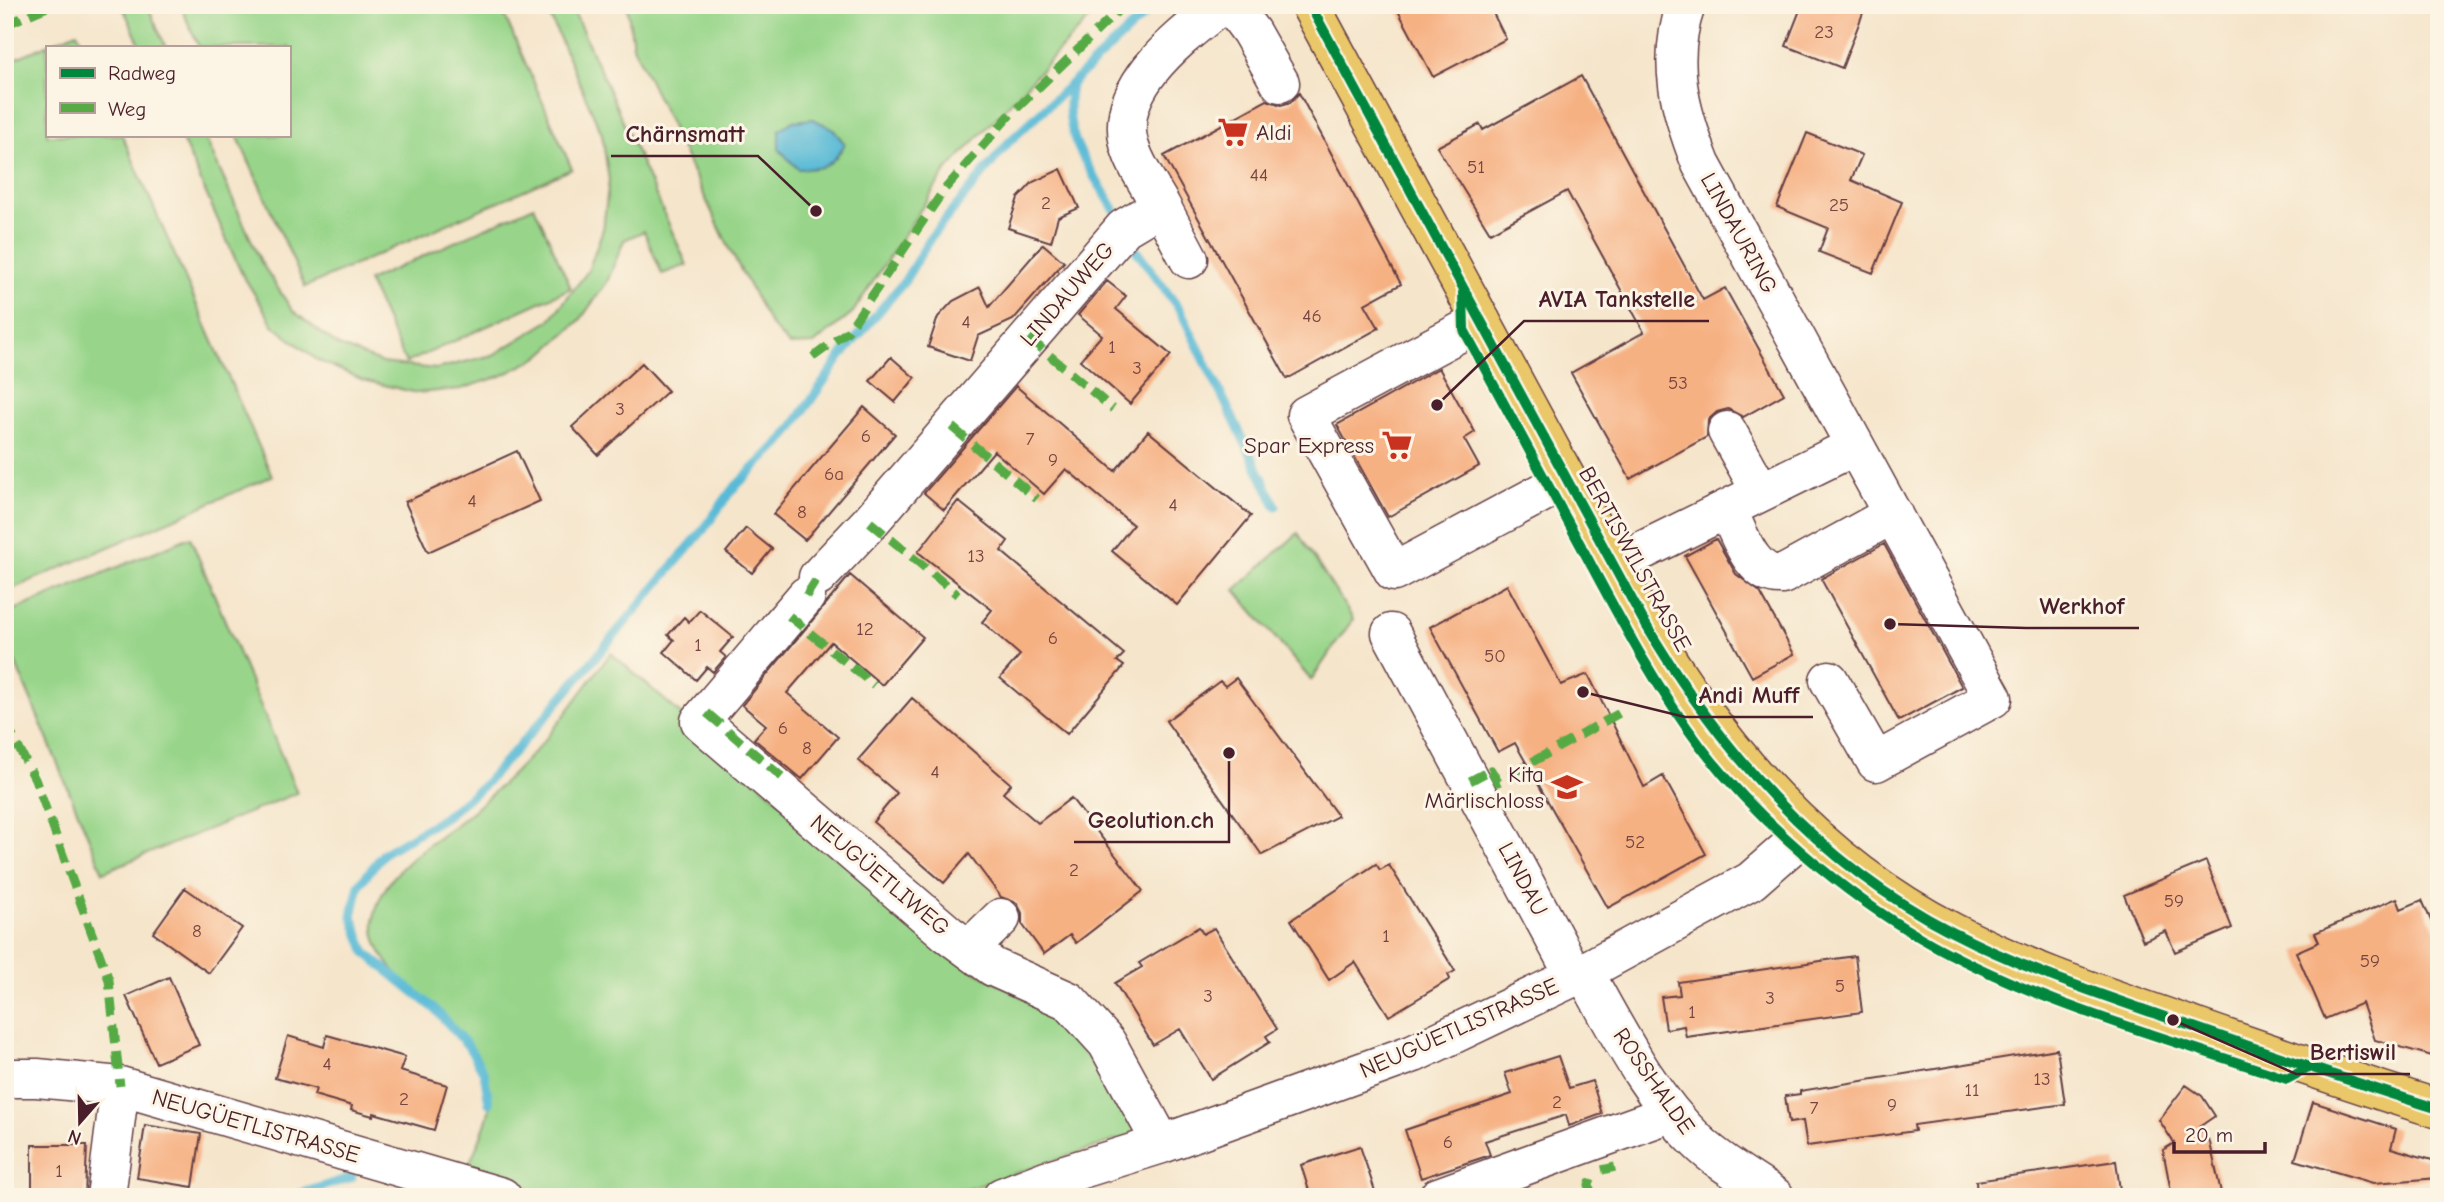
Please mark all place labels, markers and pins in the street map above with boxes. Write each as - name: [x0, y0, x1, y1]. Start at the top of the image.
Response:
- callout: Chärnsmatt: [611, 111, 758, 156]
- supermarket icon: Aldi: [1216, 115, 1250, 149]
- place label: Aldi: [1256, 119, 1292, 146]
- callout: AVIA Tankstelle: [1524, 276, 1709, 321]
- supermarket icon: Spar Express: [1380, 428, 1414, 462]
- place label: Spar Express: [1244, 432, 1374, 459]
- callout: Werkhof: [2026, 583, 2139, 628]
- callout: Andi Muff: [1685, 672, 1813, 717]
- place label: Kita Märlischloss: [1424, 761, 1544, 814]
- school or university icon: Kita Märlischloss: [1550, 770, 1584, 804]
- callout: Geolution.ch: [1074, 797, 1229, 842]
- callout: Bertiswil: [2296, 1029, 2410, 1074]

